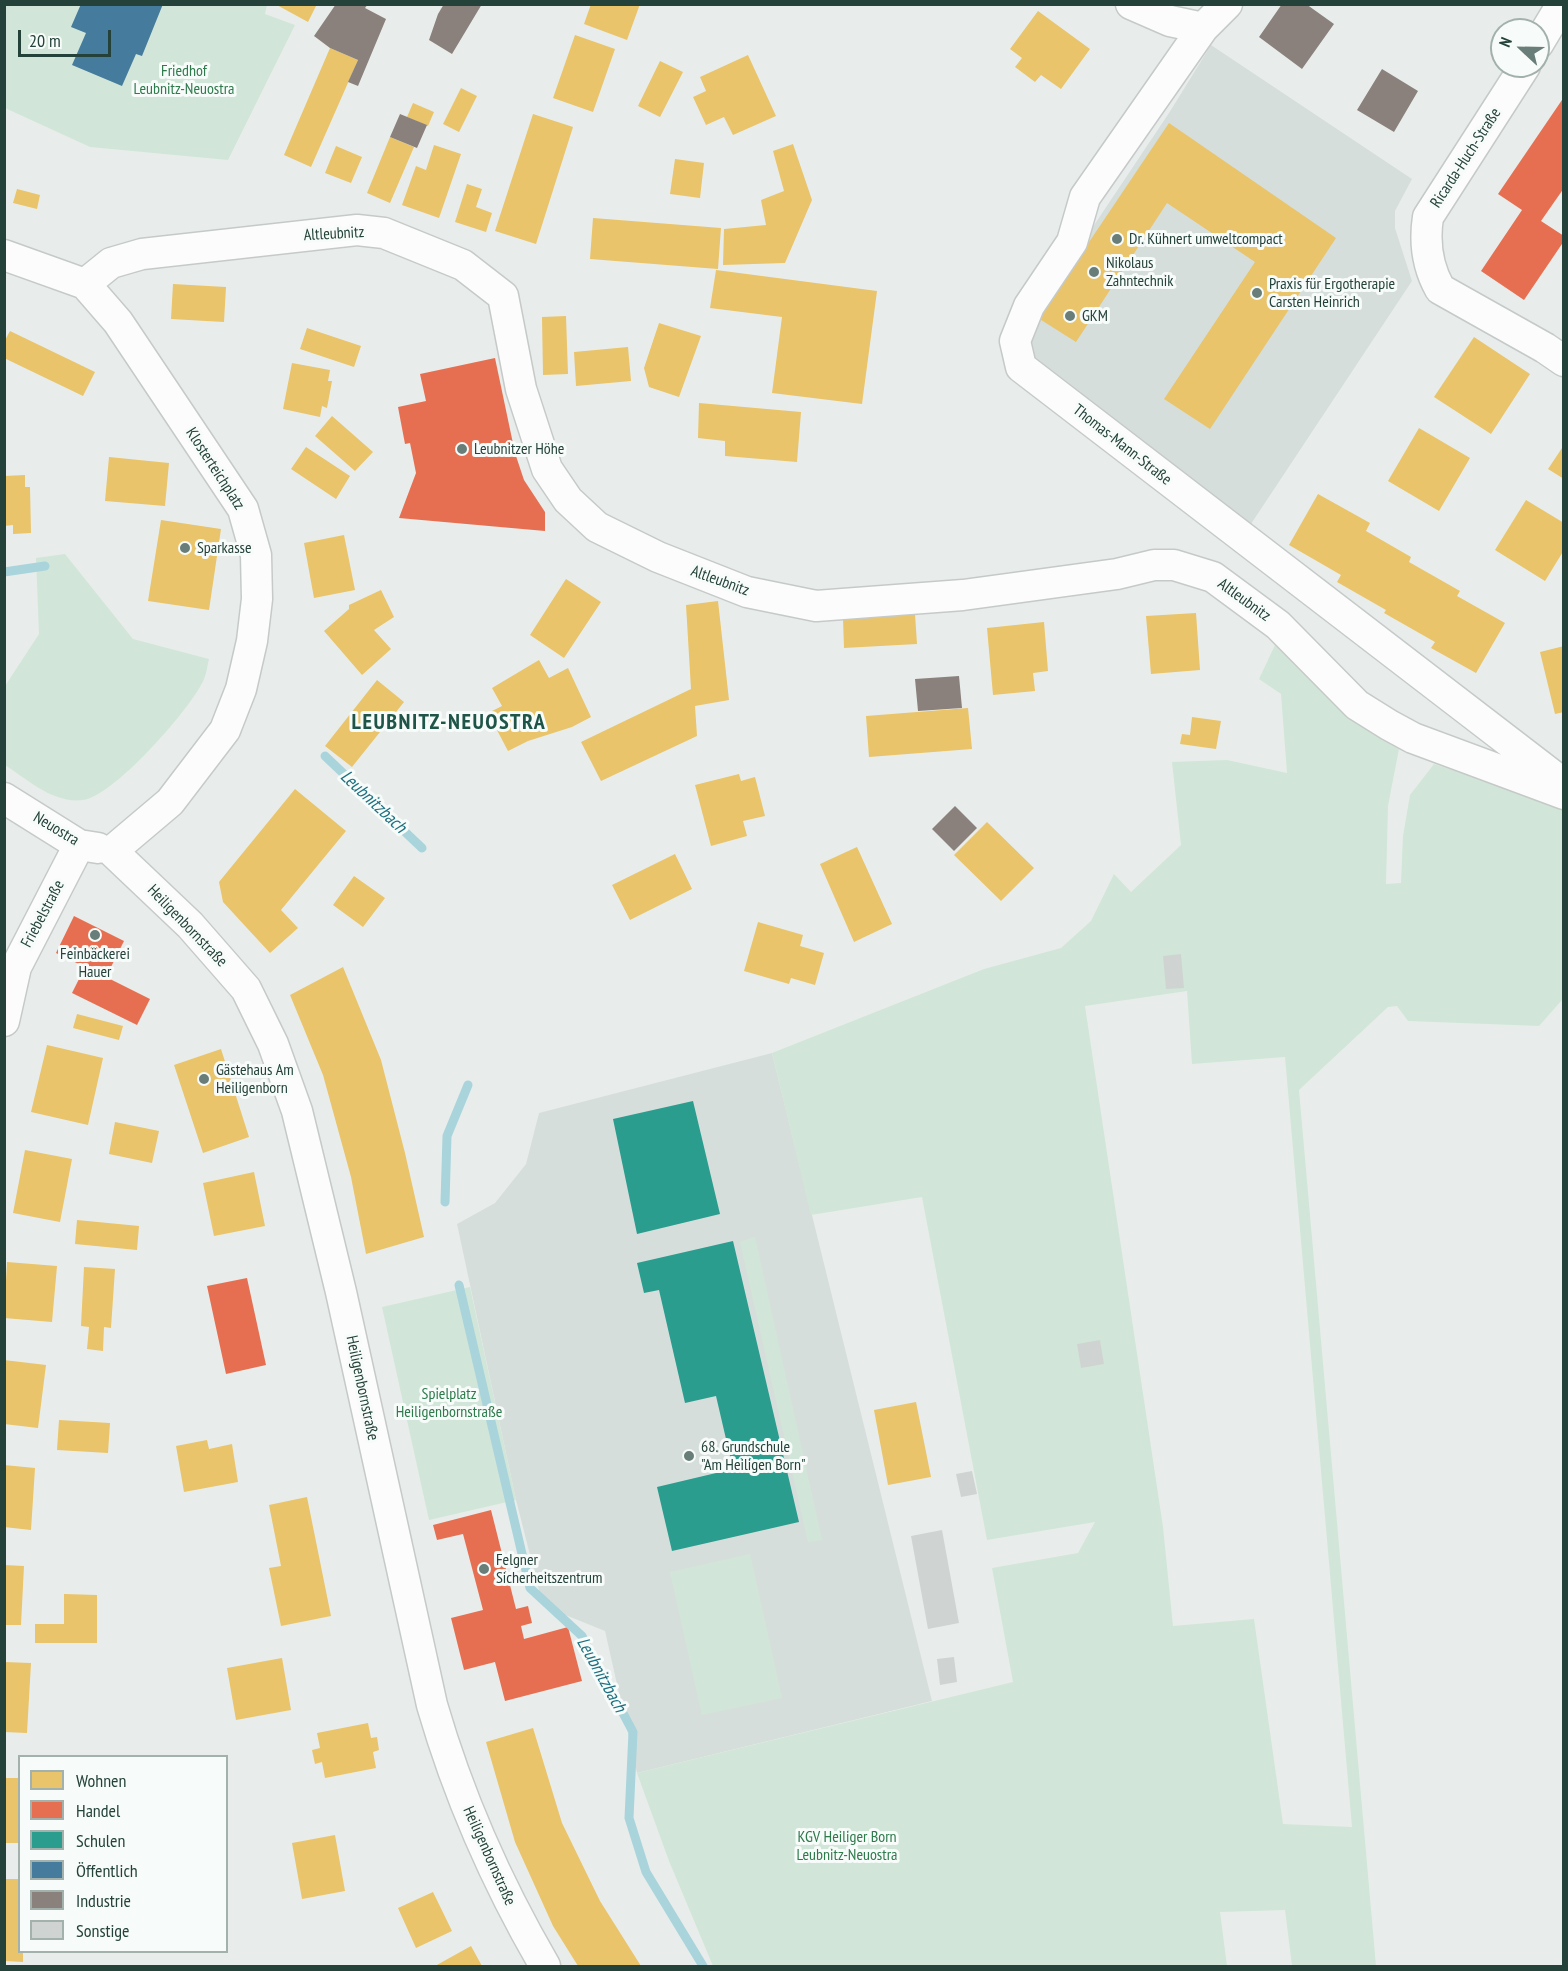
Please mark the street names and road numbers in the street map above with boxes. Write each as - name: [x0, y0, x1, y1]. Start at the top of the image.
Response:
- street label: Ricarda-Huch-Straße: [1427, 105, 1505, 211]
- street label: Altleubnitz: [303, 223, 365, 245]
- street label: Thomas-Mann-Straße: [1069, 401, 1175, 489]
- street label: Klosterteichplatz: [181, 424, 249, 514]
- street label: Altleubnitz: [688, 562, 752, 600]
- street label: Altleubnitz: [1214, 574, 1274, 626]
- street label: Neuostra: [30, 808, 82, 850]
- street label: Friebelstraße: [17, 877, 69, 951]
- street label: Heiligenbornstraße: [143, 881, 231, 971]
- street label: Heiligenbornstraße: [342, 1334, 382, 1442]
- street label: Heiligenbornstraße: [459, 1803, 519, 1909]

